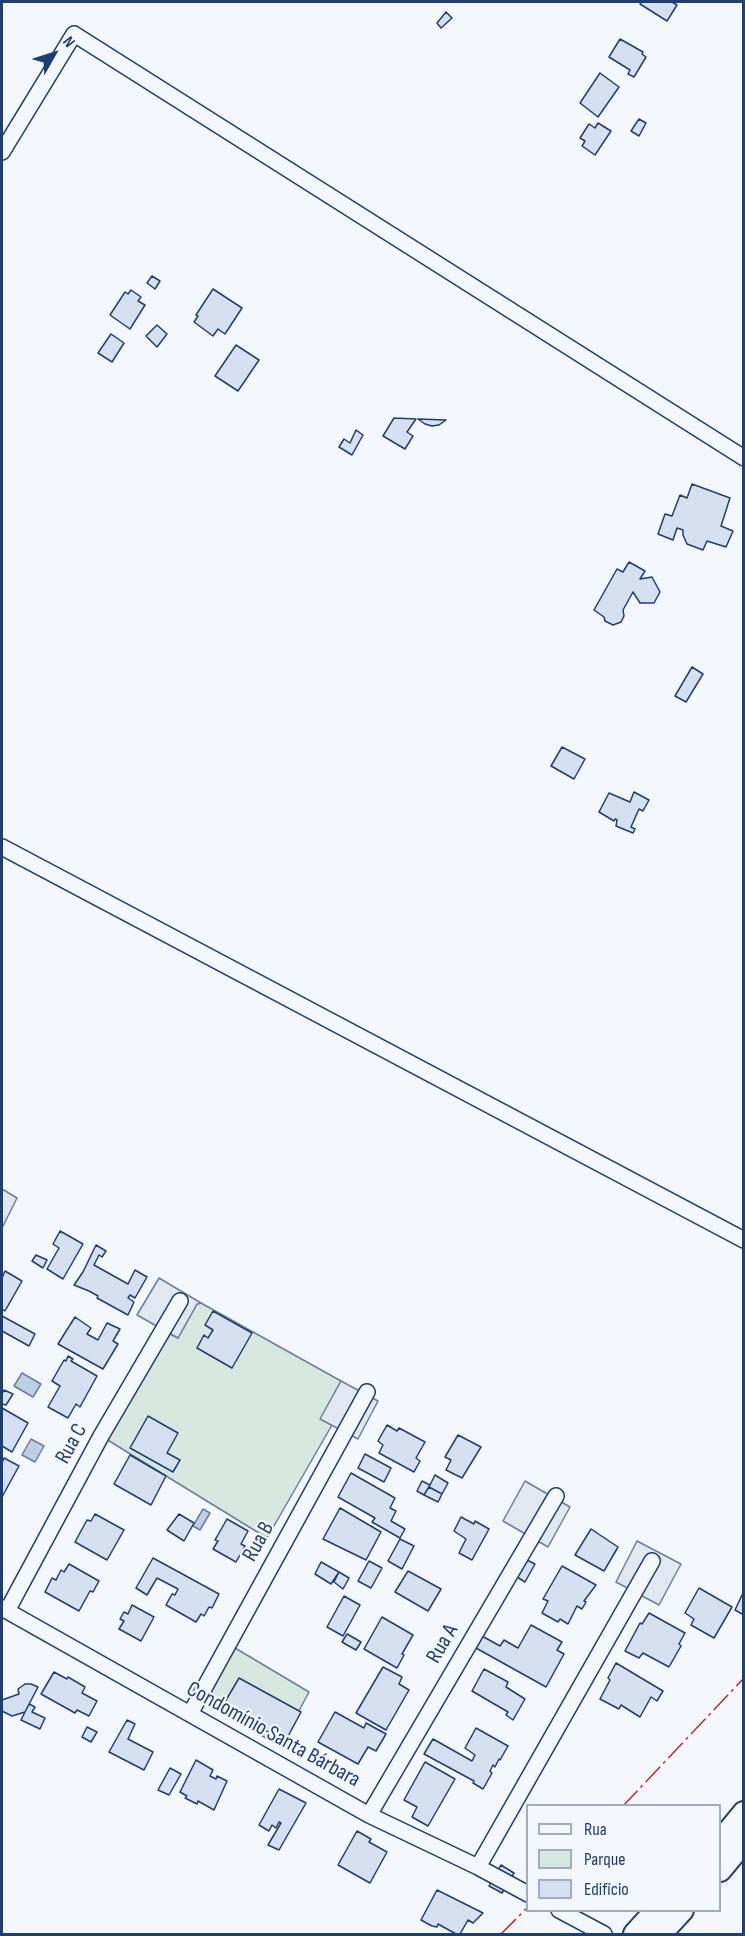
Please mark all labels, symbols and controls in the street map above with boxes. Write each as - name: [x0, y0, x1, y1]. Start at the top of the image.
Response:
- north arrow: [24, 24, 84, 84]
- text: N: [58, 33, 78, 52]
- street label: Rua C: [50, 1419, 94, 1469]
- street label: Rua B: [237, 1518, 281, 1566]
- street label: Rua A: [421, 1620, 465, 1668]
- street label: Condomínio Santa Bárbara: [182, 1676, 364, 1794]
- legend: [526, 1804, 721, 1912]
- text: Rua: [584, 1819, 607, 1840]
- text: Parque: [584, 1849, 625, 1870]
- text: Edifício: [584, 1879, 629, 1900]

